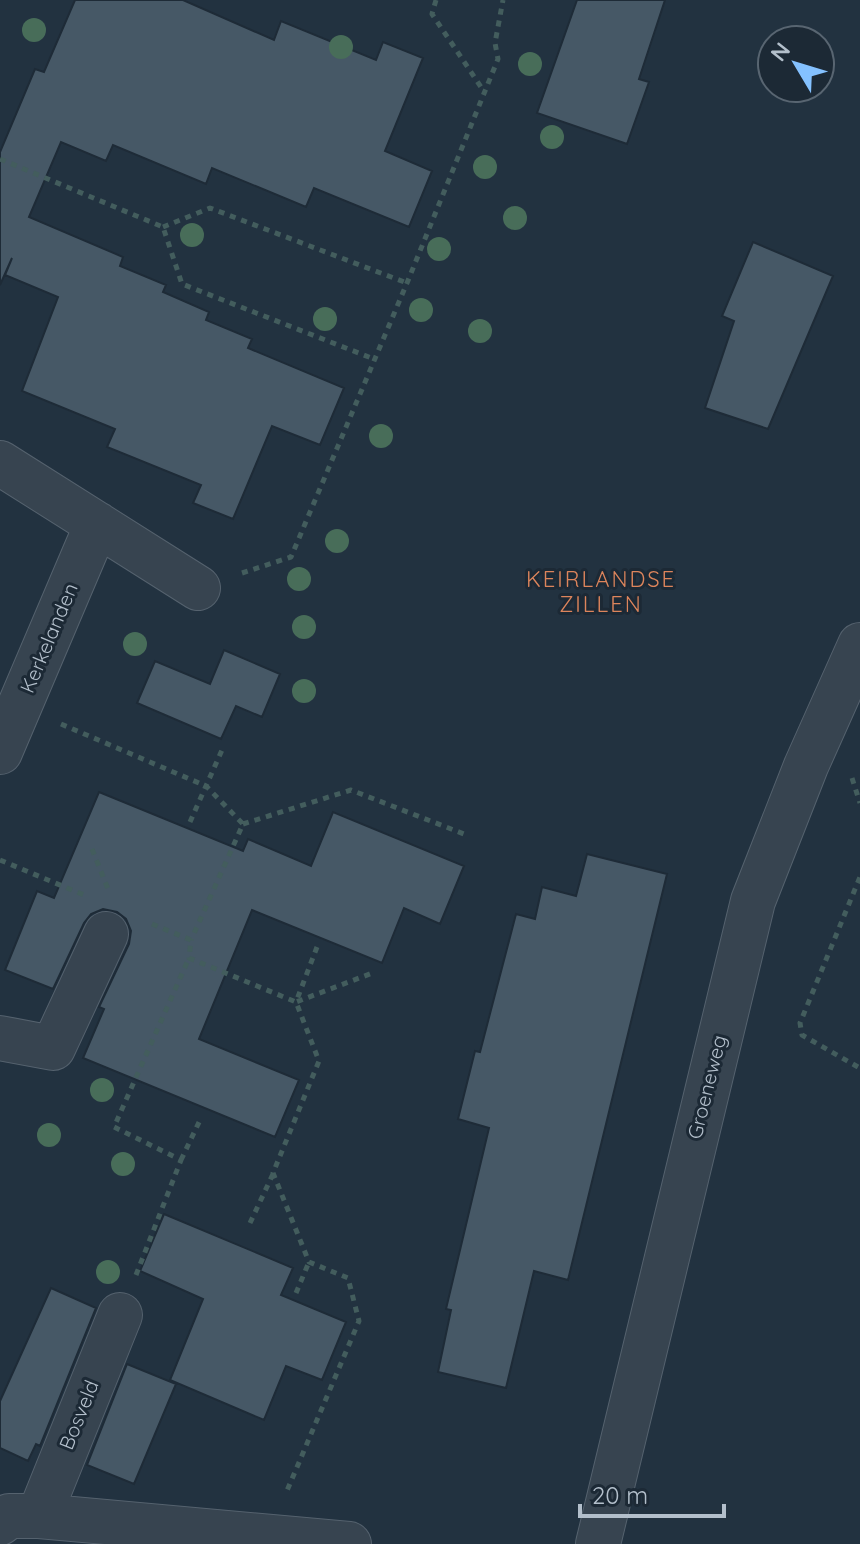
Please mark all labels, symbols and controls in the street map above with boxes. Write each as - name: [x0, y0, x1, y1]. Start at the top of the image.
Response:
- north arrow: [756, 24, 836, 104]
- text: N: [764, 37, 796, 67]
- district label: KEIRLANDSE ZILLEN: [526, 565, 676, 618]
- street label: Kerkelanden: [14, 579, 83, 696]
- street label: Groeneweg: [682, 1032, 731, 1141]
- street label: Bosveld: [53, 1376, 104, 1453]
- scale bar: [580, 1468, 724, 1518]
- text: 20 m: [592, 1480, 648, 1510]

